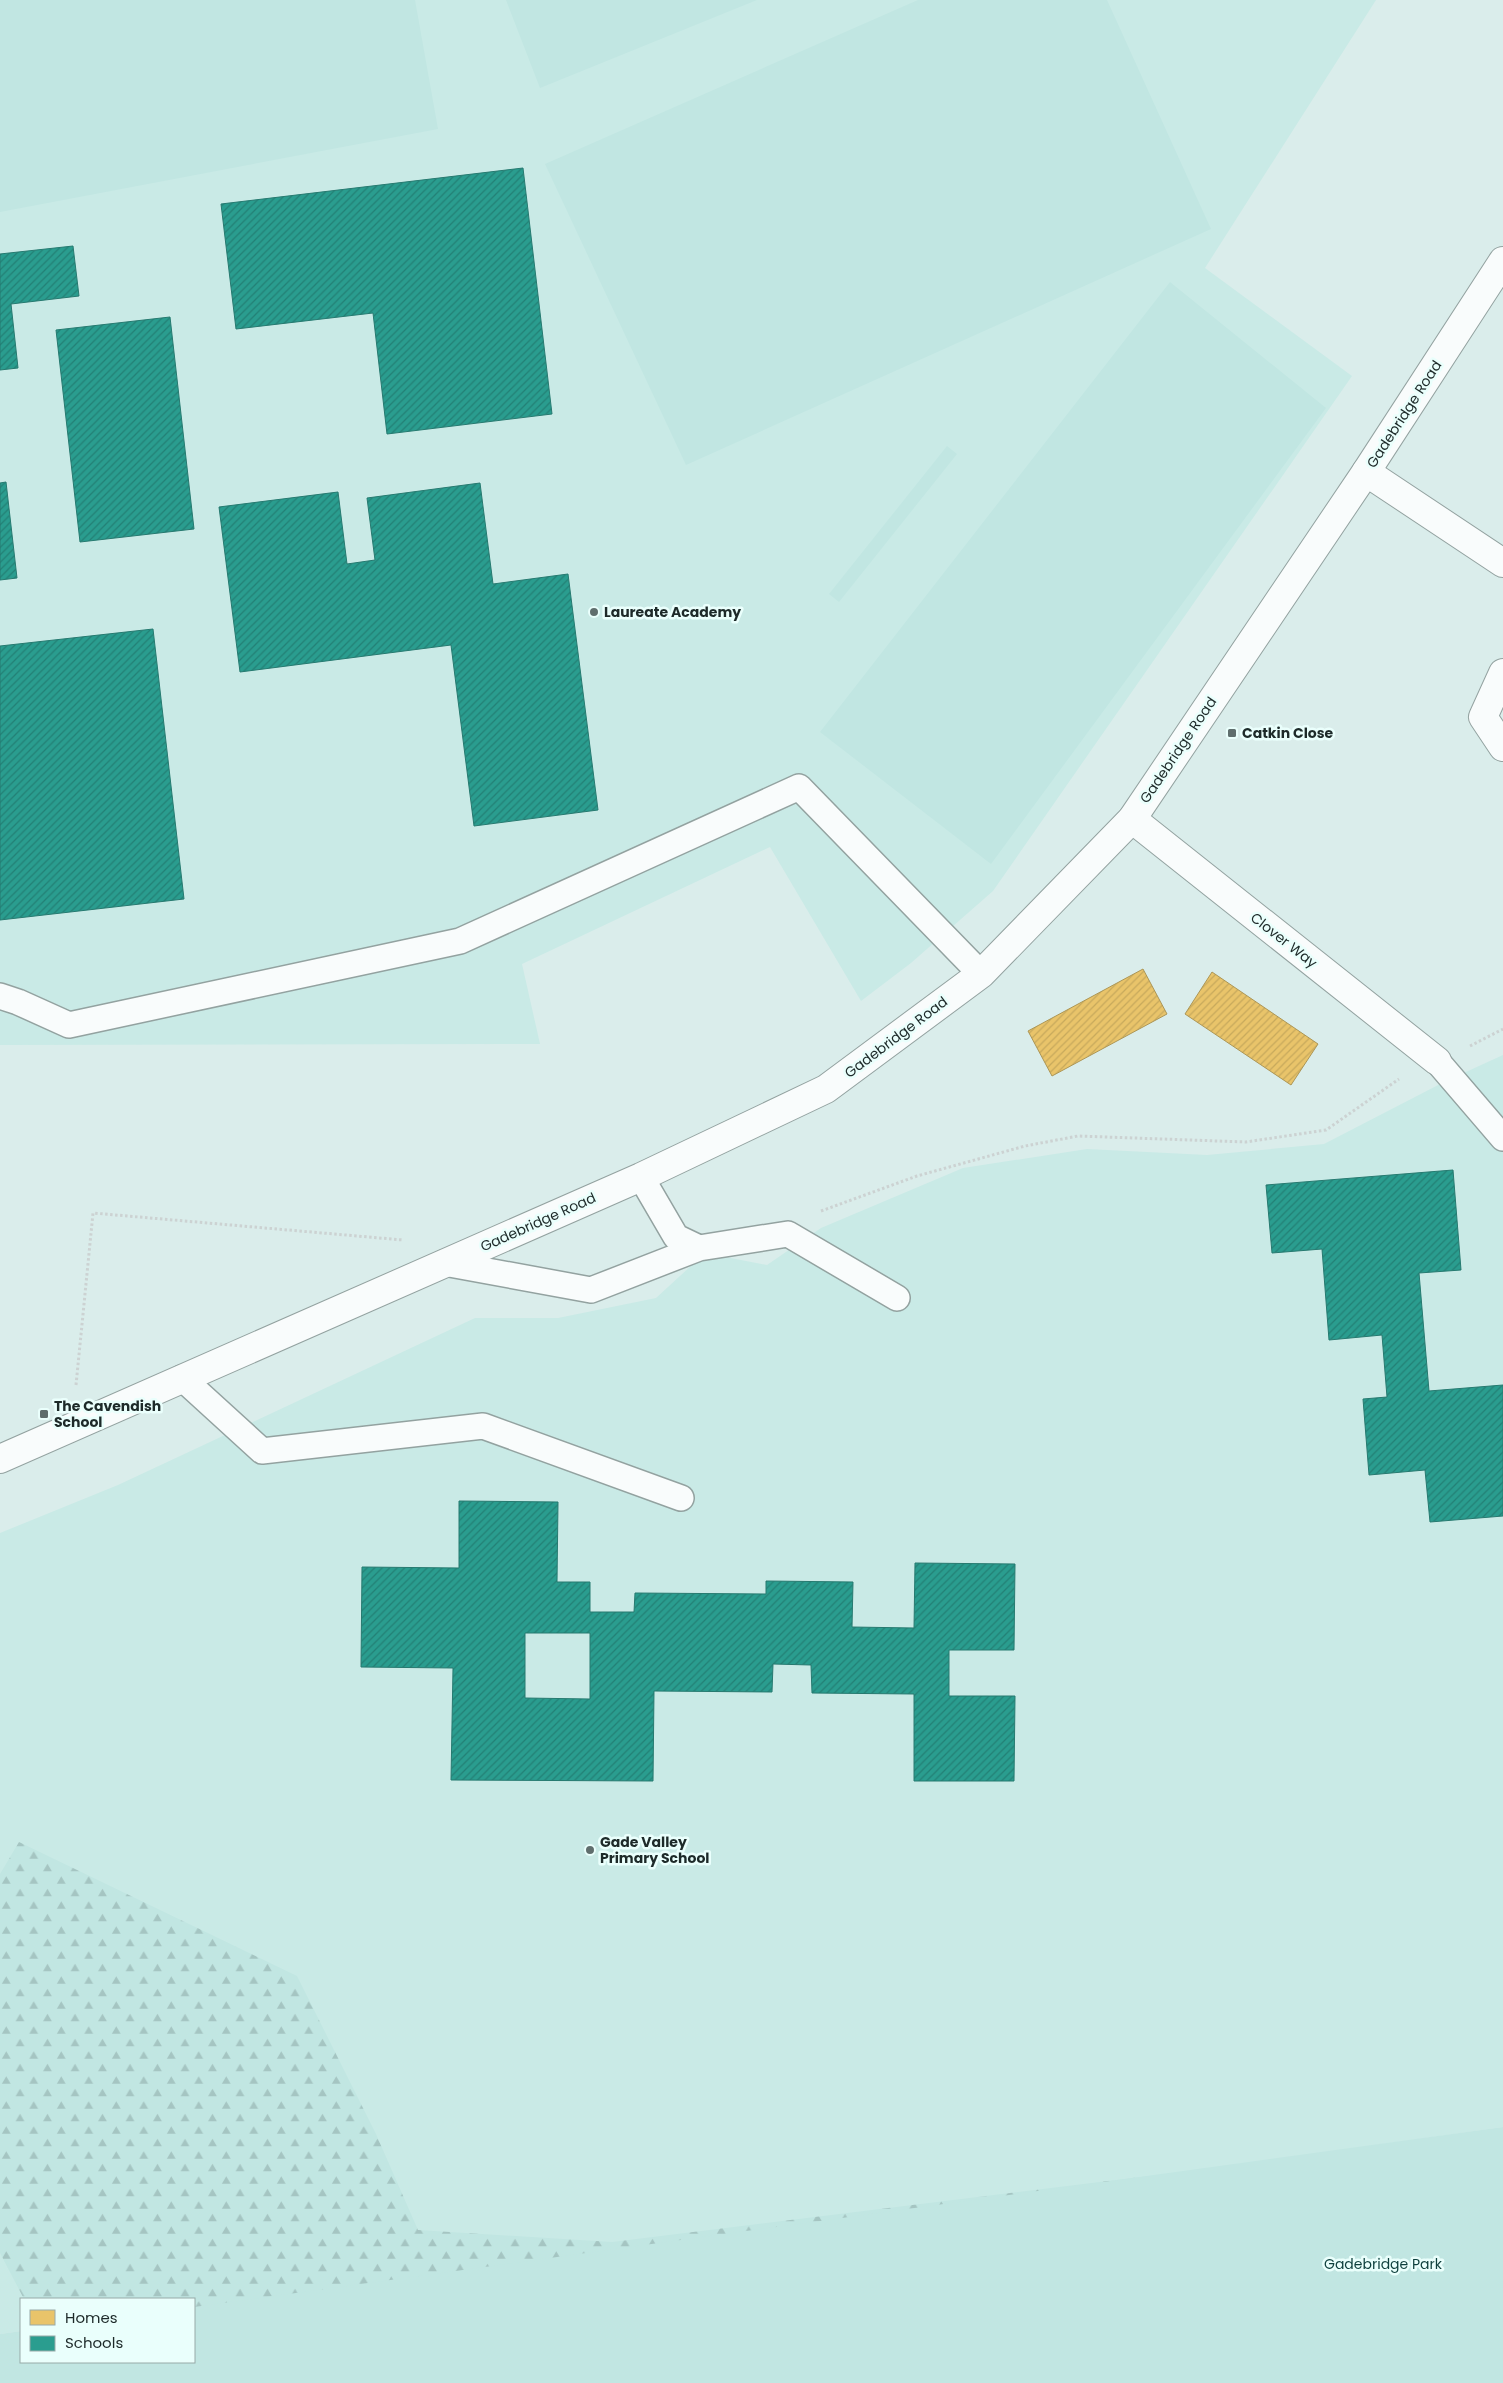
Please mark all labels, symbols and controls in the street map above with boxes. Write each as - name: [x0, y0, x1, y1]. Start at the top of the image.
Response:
- street label: Gadebridge Road: [1362, 356, 1446, 472]
- place label: Laureate Academy: [604, 602, 741, 622]
- marker: Laureate Academy: [588, 606, 600, 618]
- street label: Gadebridge Road: [1135, 693, 1221, 807]
- place label: Catkin Close: [1242, 723, 1334, 743]
- marker: Catkin Close: [1226, 727, 1238, 739]
- street label: Clover Way: [1246, 908, 1322, 972]
- street label: Gadebridge Road: [840, 992, 952, 1082]
- street label: Gadebridge Road: [477, 1188, 599, 1256]
- place label: The Cavendish School: [54, 1396, 161, 1432]
- marker: The Cavendish School: [38, 1408, 50, 1420]
- place label: Gade Valley Primary School: [600, 1832, 709, 1868]
- marker: Gade Valley Primary School: [584, 1844, 596, 1856]
- park label: Gadebridge Park: [1324, 2254, 1443, 2274]
- legend: [20, 2298, 195, 2363]
- text: Homes: [65, 2307, 118, 2328]
- text: Schools: [65, 2332, 123, 2353]

